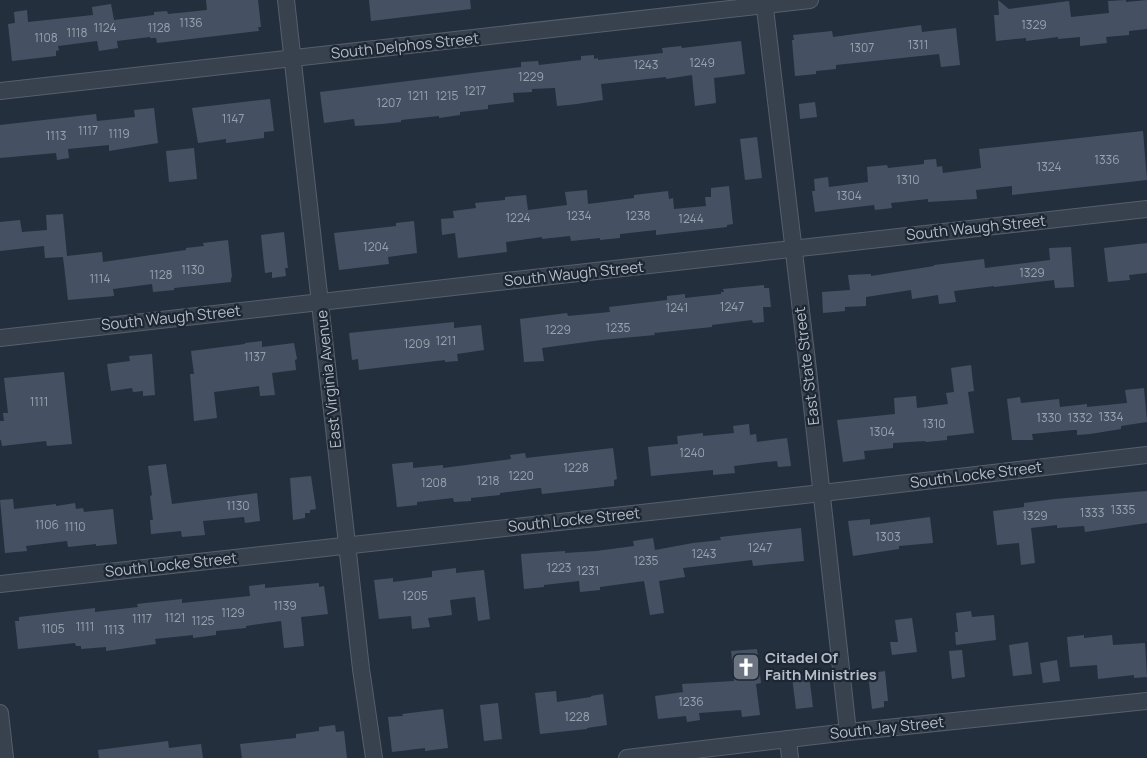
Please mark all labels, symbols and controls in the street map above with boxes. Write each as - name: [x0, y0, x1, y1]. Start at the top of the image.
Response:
- house number: 1136: [179, 14, 203, 31]
- house number: 1329: [1021, 16, 1047, 33]
- house number: 1124: [93, 19, 117, 36]
- house number: 1128: [147, 19, 171, 36]
- house number: 1118: [66, 24, 88, 41]
- street label: South Delphos Street: [330, 27, 480, 64]
- house number: 1108: [34, 29, 58, 46]
- house number: 1311: [908, 36, 928, 53]
- house number: 1307: [850, 39, 874, 56]
- house number: 1249: [689, 54, 715, 71]
- house number: 1243: [634, 56, 659, 73]
- house number: 1229: [518, 68, 544, 85]
- house number: 1217: [464, 82, 486, 99]
- house number: 1211: [408, 87, 428, 104]
- house number: 1215: [435, 87, 459, 104]
- house number: 1207: [377, 94, 401, 111]
- house number: 1147: [222, 110, 244, 127]
- house number: 1117: [78, 122, 98, 139]
- house number: 1119: [108, 125, 130, 142]
- house number: 1113: [46, 127, 66, 144]
- house number: 1336: [1094, 151, 1120, 168]
- house number: 1324: [1037, 158, 1062, 175]
- house number: 1310: [896, 171, 920, 188]
- house number: 1304: [836, 187, 862, 204]
- house number: 1234: [566, 207, 592, 224]
- house number: 1238: [625, 207, 651, 224]
- house number: 1224: [505, 209, 531, 226]
- house number: 1244: [678, 210, 704, 227]
- street label: South Waugh Street: [905, 210, 1047, 245]
- house number: 1204: [363, 238, 389, 255]
- street label: South Waugh Street: [503, 256, 645, 291]
- house number: 1130: [181, 261, 205, 278]
- house number: 1329: [1019, 264, 1045, 281]
- house number: 1128: [149, 266, 173, 283]
- house number: 1114: [89, 270, 111, 287]
- house number: 1247: [720, 298, 744, 315]
- house number: 1241: [665, 299, 689, 316]
- street label: South Waugh Street: [100, 300, 242, 335]
- street label: East State Street: [789, 306, 824, 426]
- street label: East Virginia Avenue: [311, 309, 346, 449]
- house number: 1235: [605, 319, 631, 336]
- house number: 1229: [545, 321, 571, 338]
- house number: 1211: [436, 332, 456, 349]
- house number: 1209: [404, 335, 430, 352]
- house number: 1137: [244, 348, 266, 365]
- house number: 1111: [30, 393, 48, 410]
- house number: 1334: [1098, 408, 1124, 425]
- house number: 1330: [1036, 409, 1062, 426]
- house number: 1332: [1068, 409, 1093, 426]
- house number: 1310: [922, 415, 946, 432]
- house number: 1304: [869, 423, 895, 440]
- house number: 1240: [679, 444, 705, 461]
- street label: South Locke Street: [909, 456, 1043, 493]
- house number: 1228: [563, 459, 589, 476]
- house number: 1220: [508, 467, 534, 484]
- house number: 1218: [476, 472, 500, 489]
- house number: 1208: [421, 474, 447, 491]
- house number: 1130: [226, 497, 250, 514]
- house number: 1335: [1111, 501, 1136, 518]
- street label: South Locke Street: [507, 502, 641, 537]
- house number: 1333: [1080, 504, 1104, 521]
- house number: 1329: [1022, 507, 1048, 524]
- house number: 1106: [35, 516, 59, 533]
- house number: 1110: [64, 518, 86, 535]
- house number: 1303: [875, 528, 901, 545]
- house number: 1247: [748, 539, 772, 556]
- house number: 1243: [692, 545, 717, 562]
- street label: South Locke Street: [104, 547, 238, 582]
- house number: 1235: [633, 552, 659, 569]
- house number: 1223: [547, 559, 572, 576]
- house number: 1231: [577, 562, 599, 579]
- house number: 1205: [402, 587, 428, 604]
- house number: 1139: [273, 597, 297, 614]
- house number: 1129: [221, 604, 245, 621]
- house number: 1121: [165, 609, 185, 626]
- house number: 1117: [132, 610, 152, 627]
- house number: 1125: [191, 612, 215, 629]
- house number: 1111: [76, 618, 94, 635]
- house number: 1105: [41, 620, 65, 637]
- house number: 1113: [104, 621, 124, 638]
- place label: Citadel Of Faith Ministries: [765, 647, 877, 685]
- church icon: Citadel Of Faith Ministries: [731, 652, 761, 682]
- house number: 1236: [678, 693, 704, 710]
- house number: 1228: [564, 708, 590, 725]
- street label: South Jay Street: [829, 711, 945, 744]

